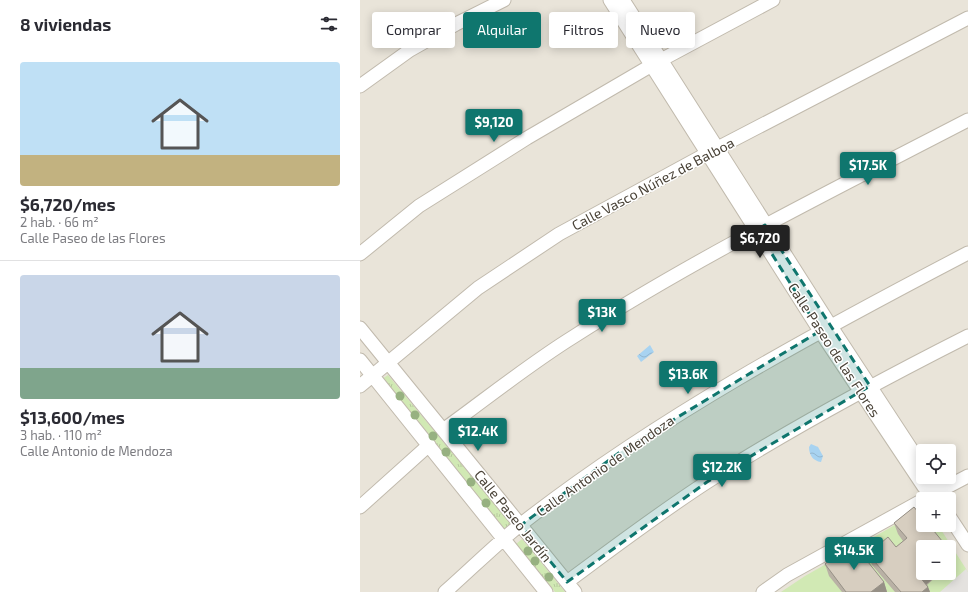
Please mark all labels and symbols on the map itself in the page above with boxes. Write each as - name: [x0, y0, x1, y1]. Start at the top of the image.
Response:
- pin: $9,120: [461, 109, 527, 143]
- street label: Calle Vasco Núñez de Balboa: [569, 133, 737, 234]
- pin: $17.5K: [835, 152, 901, 186]
- pin: $6,720: [727, 225, 793, 259]
- street label: Calle Paseo de las Flores: [785, 279, 884, 420]
- pin: $13K: [578, 299, 626, 333]
- pin: $13.6K: [655, 361, 721, 395]
- street label: Calle Antonio de Mendoza: [532, 411, 677, 520]
- pin: $12.4K: [445, 418, 511, 452]
- pin: $12.2K: [689, 454, 755, 488]
- street label: Calle Paseo Jardín: [471, 466, 556, 565]
- pin: $14.5K: [821, 537, 887, 571]

